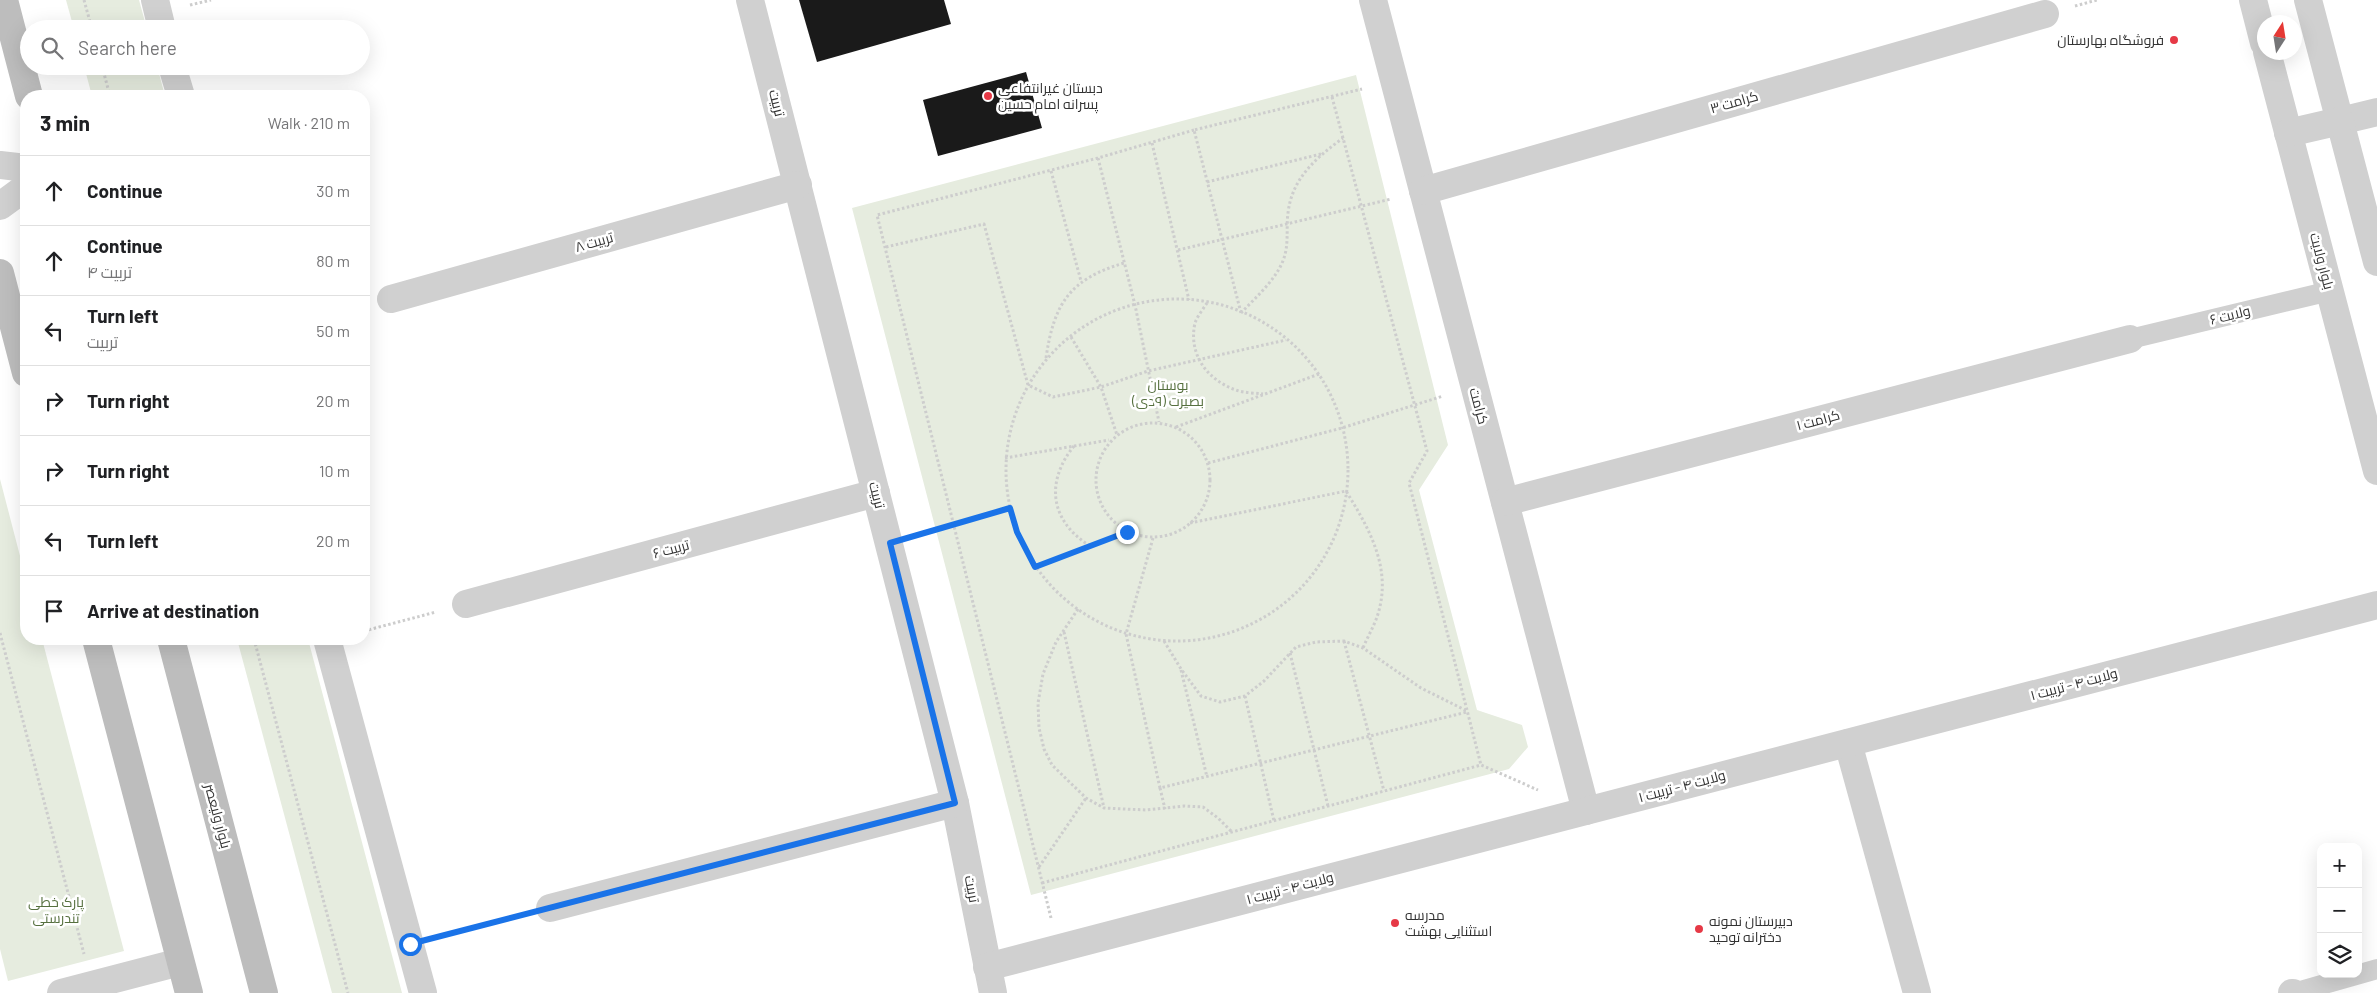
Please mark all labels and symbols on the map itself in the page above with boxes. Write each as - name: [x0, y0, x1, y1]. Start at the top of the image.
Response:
- north arrow: [2257, 15, 2302, 60]
- place label: فروشگاه بهارستان: [2057, 31, 2164, 48]
- marker: فروشگاه بهارستان: [2168, 34, 2180, 46]
- place label: دبستان غیرانتفاعی پسرانه امام حسین: [998, 79, 1103, 114]
- street label: کرامت ۳: [1708, 87, 1760, 117]
- street label: تربیت: [766, 88, 789, 118]
- marker: دبستان غیرانتفاعی پسرانه امام حسین: [982, 90, 994, 102]
- street label: تربیت ۸: [573, 228, 615, 255]
- street label: بلوار ولایت: [2307, 231, 2338, 291]
- street label: ولایت ۶: [2208, 301, 2252, 328]
- park label: بوستان بصیرت (۹دی): [1131, 376, 1204, 409]
- street label: کرامت: [1466, 386, 1493, 426]
- street label: کرامت ۱: [1794, 406, 1841, 433]
- street label: تربیت: [866, 480, 889, 510]
- route end: [1116, 521, 1139, 544]
- street label: تربیت ۶: [651, 535, 691, 561]
- street label: ولایت ۴ - تربیت ۱: [2028, 664, 2119, 703]
- street label: ولایت ۴ - تربیت ۱: [1636, 766, 1727, 805]
- street label: بلوار ولیعصر: [201, 781, 235, 850]
- street label: ولایت ۴ - تربیت ۱: [1244, 868, 1335, 907]
- street label: تربیت: [962, 874, 983, 904]
- park label: پارک خطی تندرستی: [28, 893, 84, 926]
- place label: مدرسه استثنایی بهشت: [1405, 906, 1492, 939]
- place label: دبیرستان نمونه دخترانه توحید: [1709, 912, 1793, 945]
- marker: مدرسه استثنایی بهشت: [1389, 917, 1401, 929]
- marker: دبیرستان نمونه دخترانه توحید: [1693, 923, 1705, 935]
- route start: [399, 933, 422, 956]

